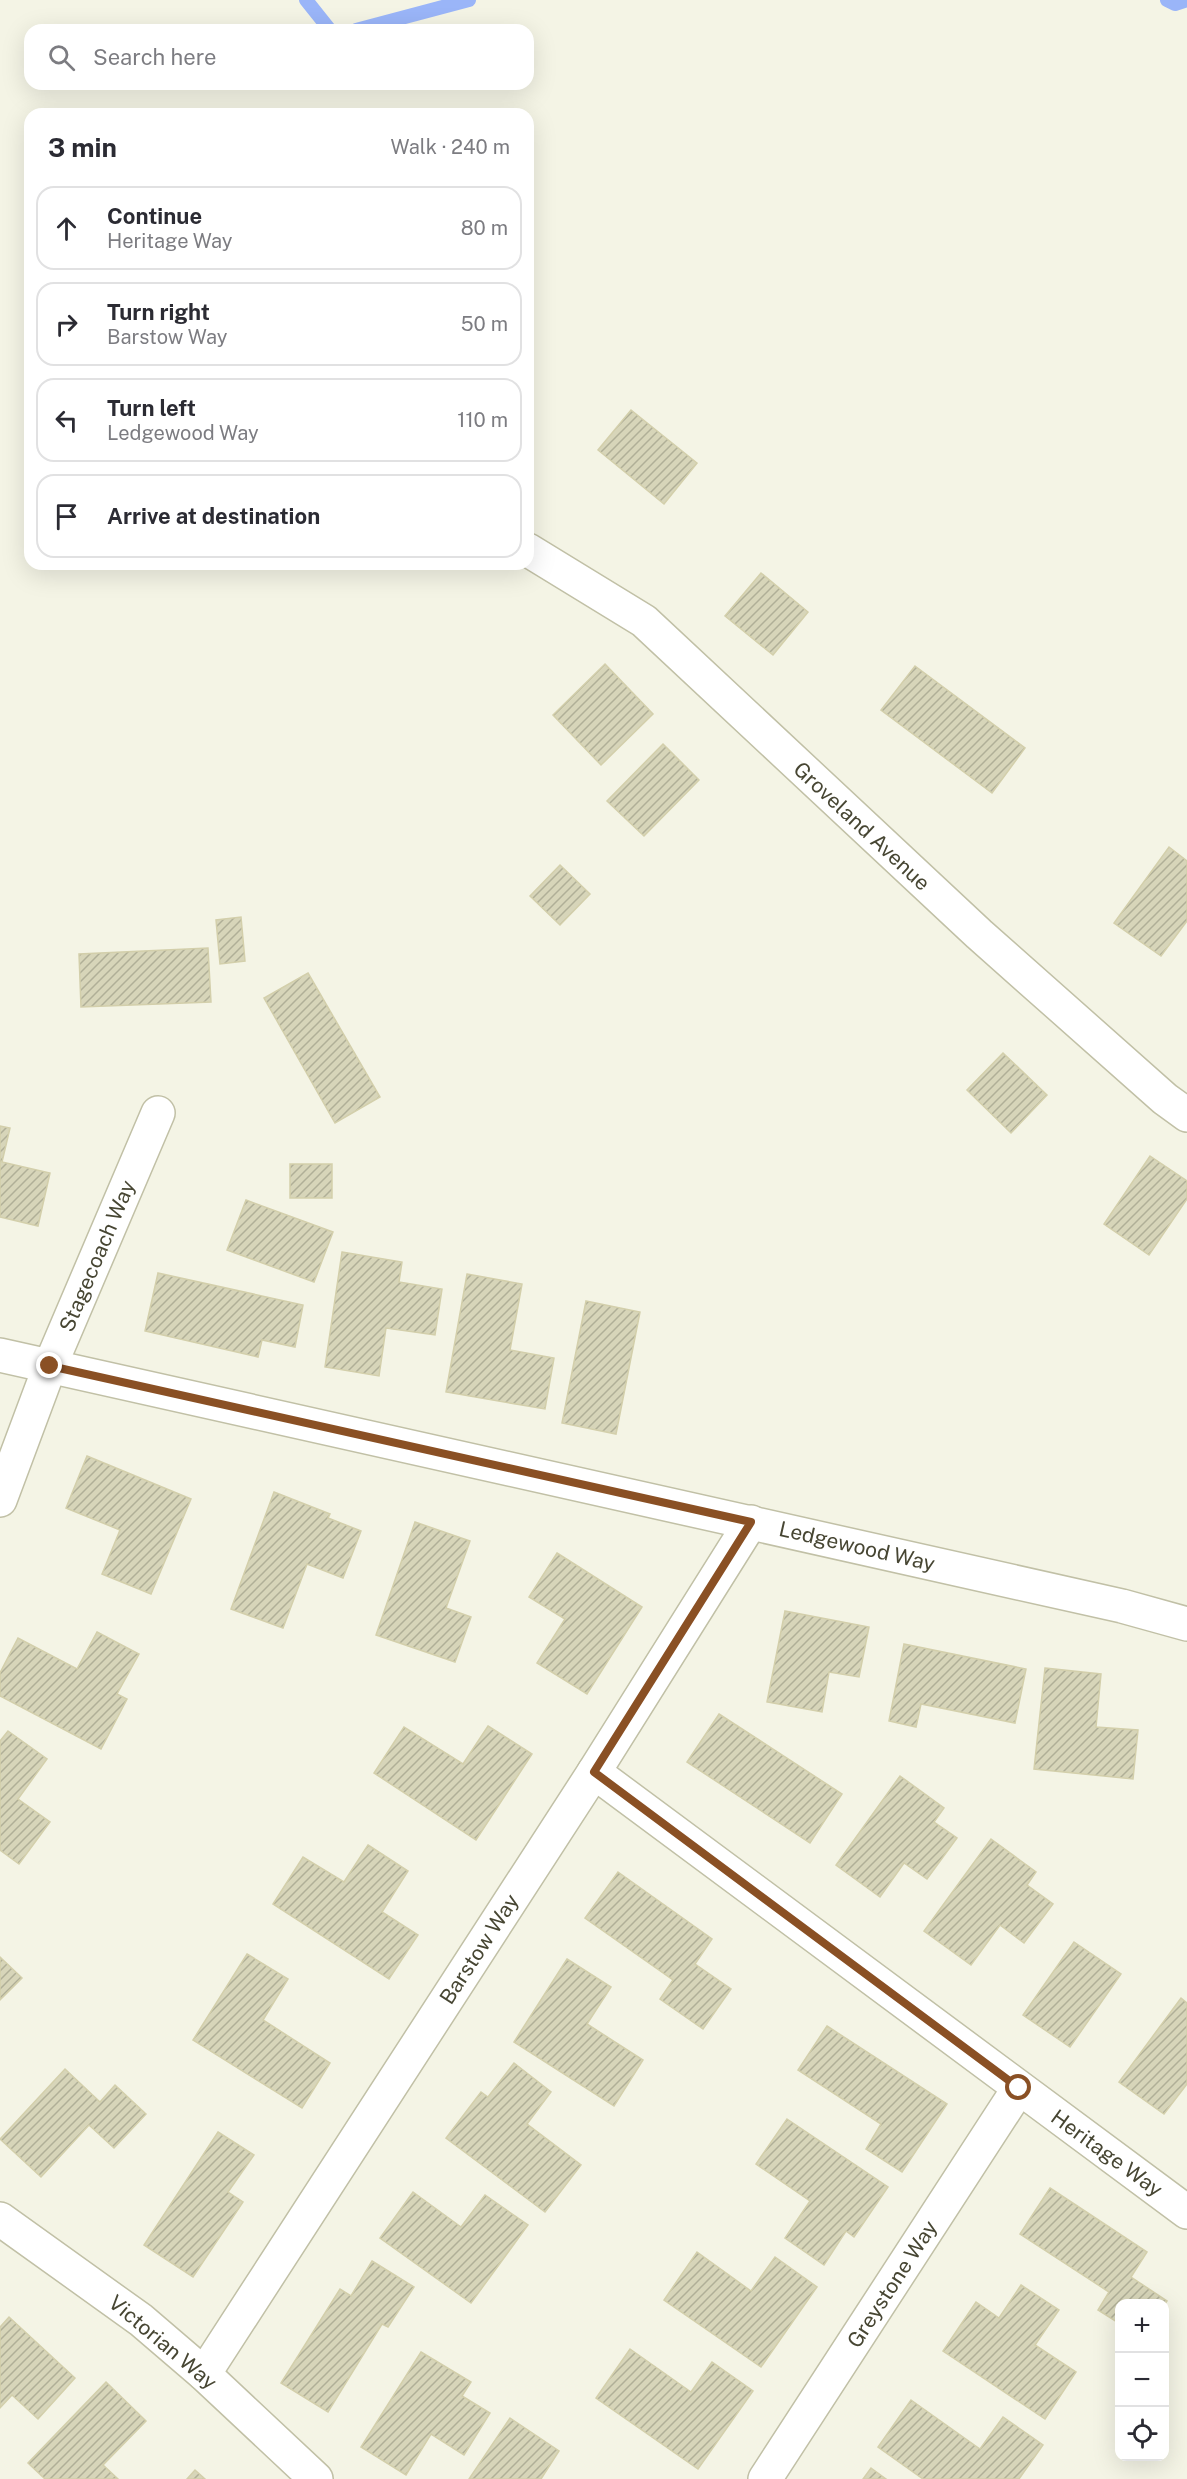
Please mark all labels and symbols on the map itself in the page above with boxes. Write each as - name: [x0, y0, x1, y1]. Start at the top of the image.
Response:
- street label: Groveland Avenue: [789, 756, 935, 896]
- street label: Stagecoach Way: [54, 1176, 140, 1336]
- route end: [36, 1352, 62, 1378]
- street label: Ledgewood Way: [777, 1516, 937, 1576]
- street label: Barstow Way: [434, 1889, 524, 2009]
- route start: [1005, 2074, 1031, 2100]
- street label: Heritage Way: [1046, 2104, 1168, 2202]
- street label: Greystone Way: [842, 2216, 942, 2352]
- street label: Victorian Way: [104, 2290, 222, 2394]

